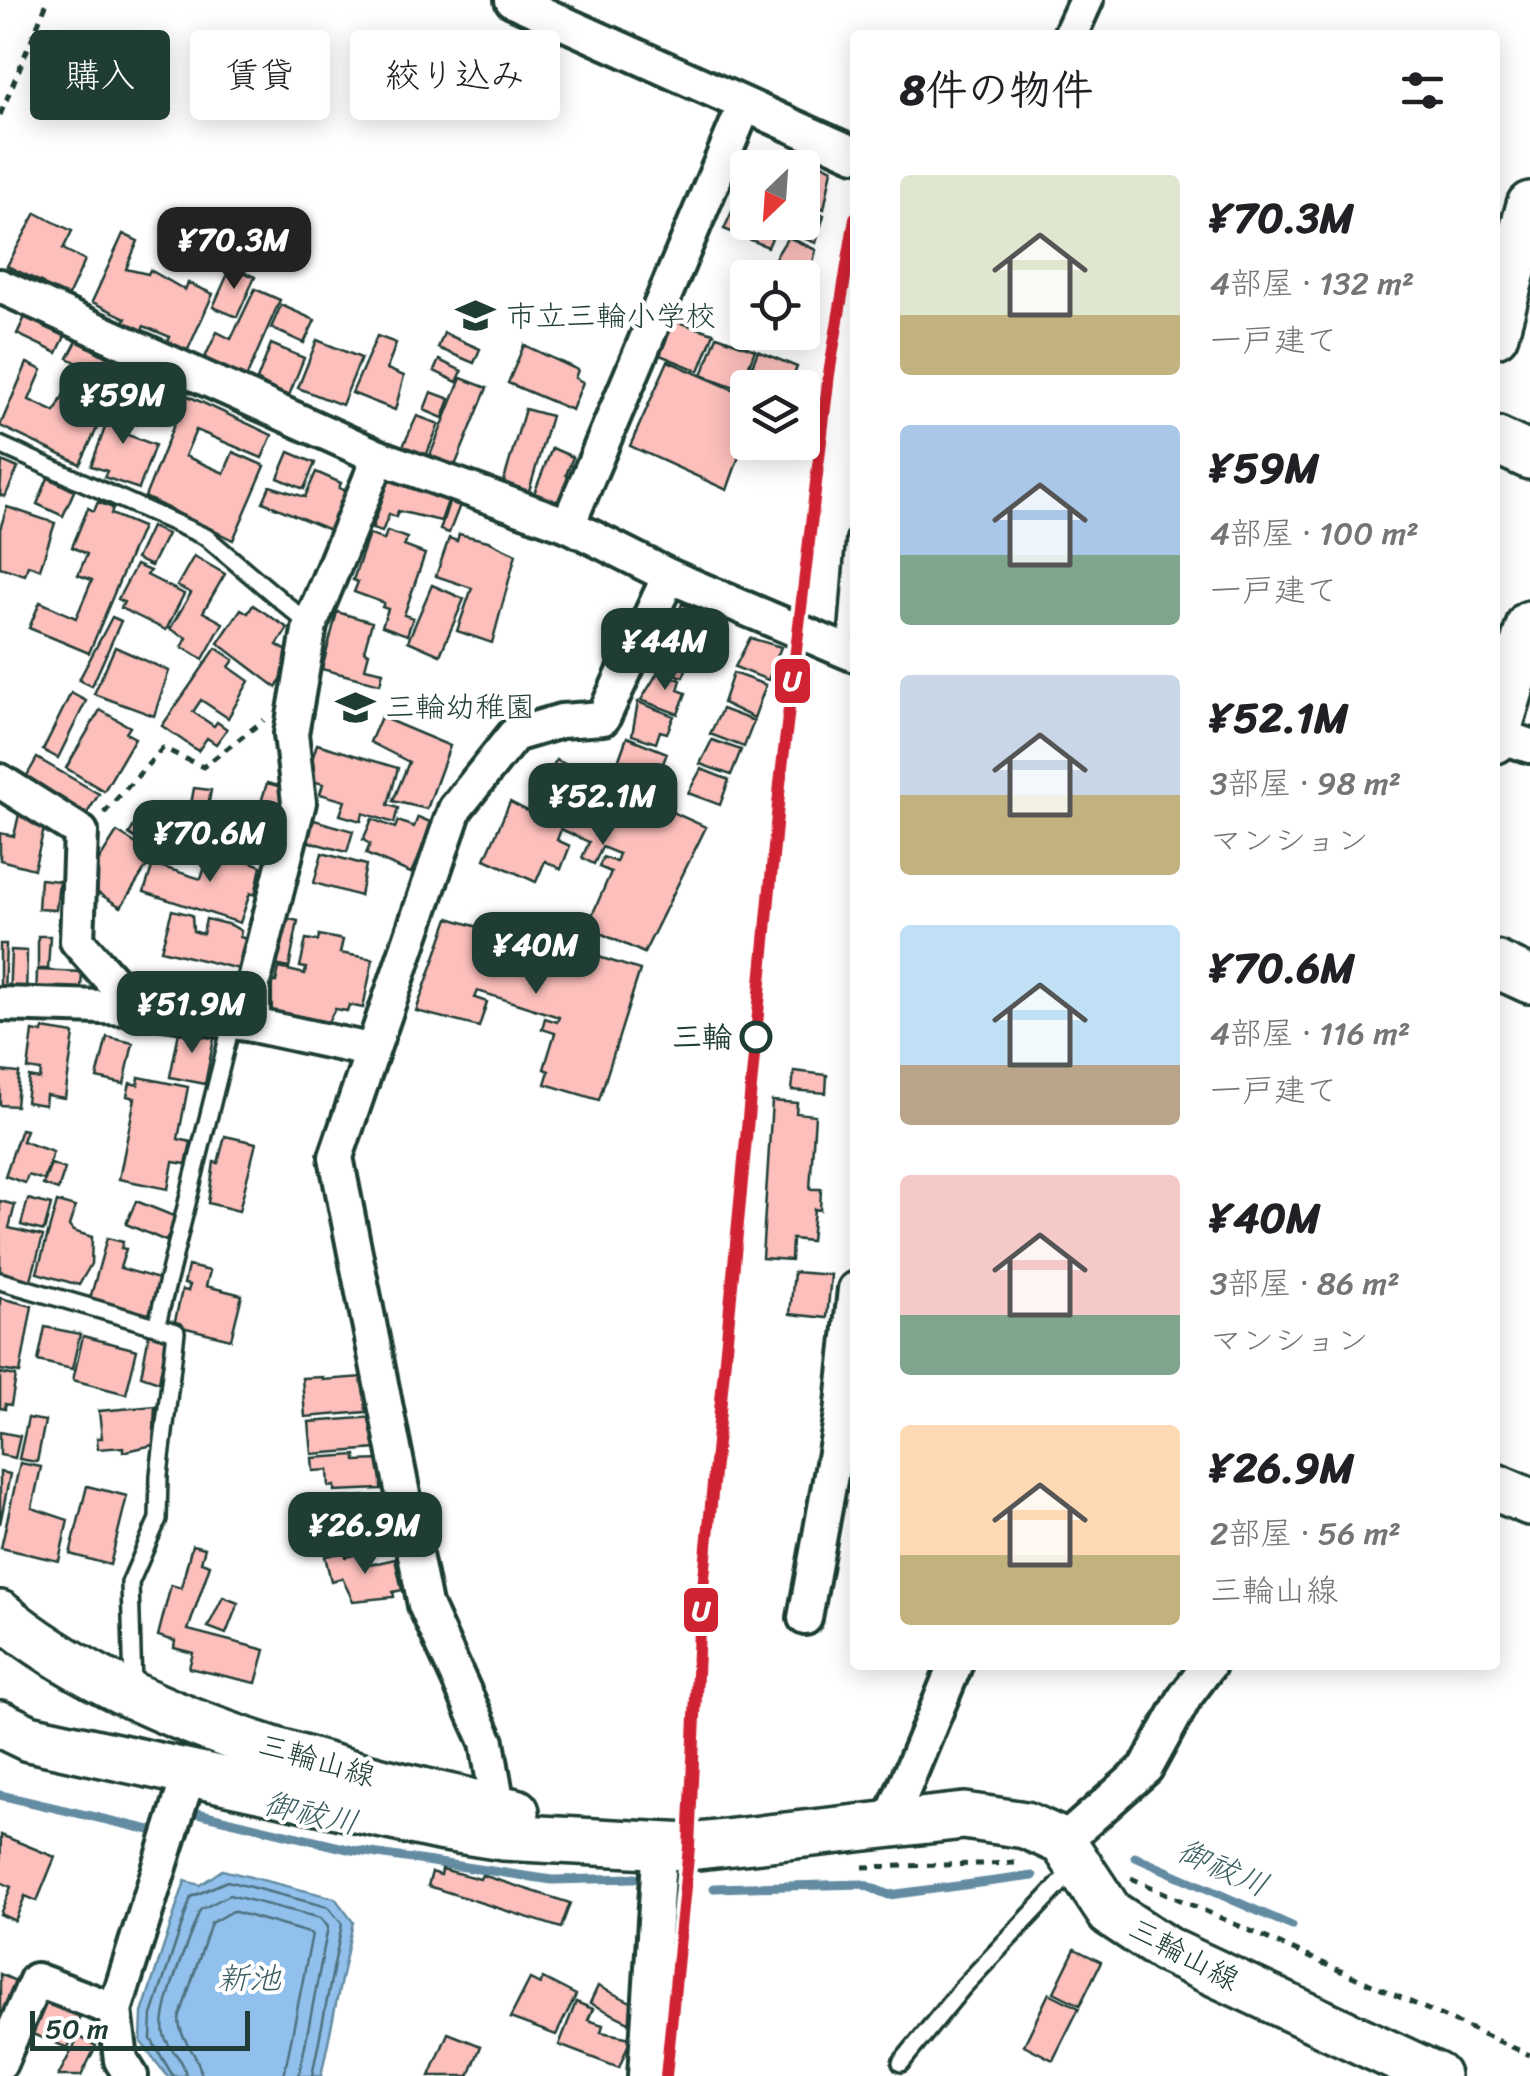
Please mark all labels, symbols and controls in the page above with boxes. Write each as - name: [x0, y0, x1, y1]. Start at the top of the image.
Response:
- chip: 購入: [30, 30, 170, 120]
- chip: 賃貸: [190, 30, 330, 120]
- chip: 絞り込み: [350, 30, 560, 120]
- text: 8件の物件: [900, 53, 1093, 127]
- icon: filters: [1395, 63, 1450, 118]
- north arrow: [730, 150, 820, 240]
- map controls: [730, 150, 820, 460]
- text: ¥70.3M: [1210, 181, 1354, 255]
- pin: ¥70.3M: [153, 207, 315, 292]
- text: ¥70.3M: [179, 211, 289, 268]
- icon: home: [980, 215, 1100, 335]
- text: 4部屋 · 132 m²: [1210, 255, 1414, 312]
- button: locate: [730, 260, 820, 350]
- place label: 市立三輪小学校: [506, 289, 716, 343]
- school or university icon: 市立三輪小学校: [455, 295, 497, 337]
- text: 一戸建て: [1210, 312, 1338, 369]
- pin: ¥59M: [64, 362, 182, 447]
- text: ¥59M: [81, 366, 165, 423]
- button: layers: [730, 370, 820, 460]
- text: ¥59M: [1210, 431, 1319, 505]
- icon: home: [980, 465, 1100, 585]
- text: 4部屋 · 100 m²: [1210, 505, 1419, 562]
- text: 一戸建て: [1210, 562, 1338, 619]
- pin: ¥44M: [606, 608, 724, 693]
- text: ¥44M: [623, 612, 707, 669]
- text: U: [783, 656, 803, 705]
- line badge: U: [773, 657, 812, 705]
- place label: 三輪幼稚園: [385, 680, 535, 734]
- text: ¥52.1M: [1210, 681, 1348, 755]
- school or university icon: 三輪幼稚園: [334, 686, 376, 728]
- icon: home: [980, 715, 1100, 835]
- text: 3部屋 · 98 m²: [1210, 755, 1401, 812]
- pin: ¥52.1M: [522, 763, 684, 848]
- text: ¥52.1M: [550, 767, 656, 824]
- pin: ¥70.6M: [129, 800, 291, 885]
- text: ¥70.6M: [155, 804, 265, 861]
- text: マンション: [1210, 812, 1369, 869]
- pin: ¥40M: [477, 912, 595, 997]
- text: ¥40M: [494, 916, 578, 973]
- text: ¥70.6M: [1210, 931, 1355, 1005]
- icon: home: [980, 965, 1100, 1085]
- pin: ¥51.9M: [111, 971, 273, 1056]
- text: ¥51.9M: [139, 975, 245, 1032]
- text: 4部屋 · 116 m²: [1210, 1005, 1410, 1062]
- place label: 三輪: [672, 1010, 732, 1064]
- marker: 三輪: [741, 1022, 771, 1052]
- text: 一戸建て: [1210, 1062, 1338, 1119]
- text: ¥40M: [1210, 1181, 1320, 1255]
- icon: home: [980, 1215, 1100, 1335]
- text: 3部屋 · 86 m²: [1210, 1255, 1400, 1312]
- text: マンション: [1210, 1312, 1369, 1369]
- text: ¥26.9M: [1210, 1431, 1354, 1505]
- icon: home: [980, 1465, 1100, 1585]
- pin: ¥26.9M: [284, 1492, 446, 1577]
- text: ¥26.9M: [310, 1496, 420, 1553]
- text: 2部屋 · 56 m²: [1210, 1505, 1401, 1562]
- text: 三輪山線: [1210, 1562, 1338, 1619]
- line badge: U: [682, 1586, 720, 1634]
- text: U: [692, 1586, 712, 1635]
- street label: 三輪山線: [252, 1718, 382, 1802]
- water label: 御祓川: [258, 1774, 364, 1852]
- water label: 御祓川: [1168, 1822, 1278, 1914]
- street label: 三輪山線: [1118, 1902, 1250, 2006]
- water label: 新池: [217, 1950, 282, 2007]
- text: 50 m: [45, 2004, 109, 2053]
- scale bar: [30, 2006, 250, 2050]

